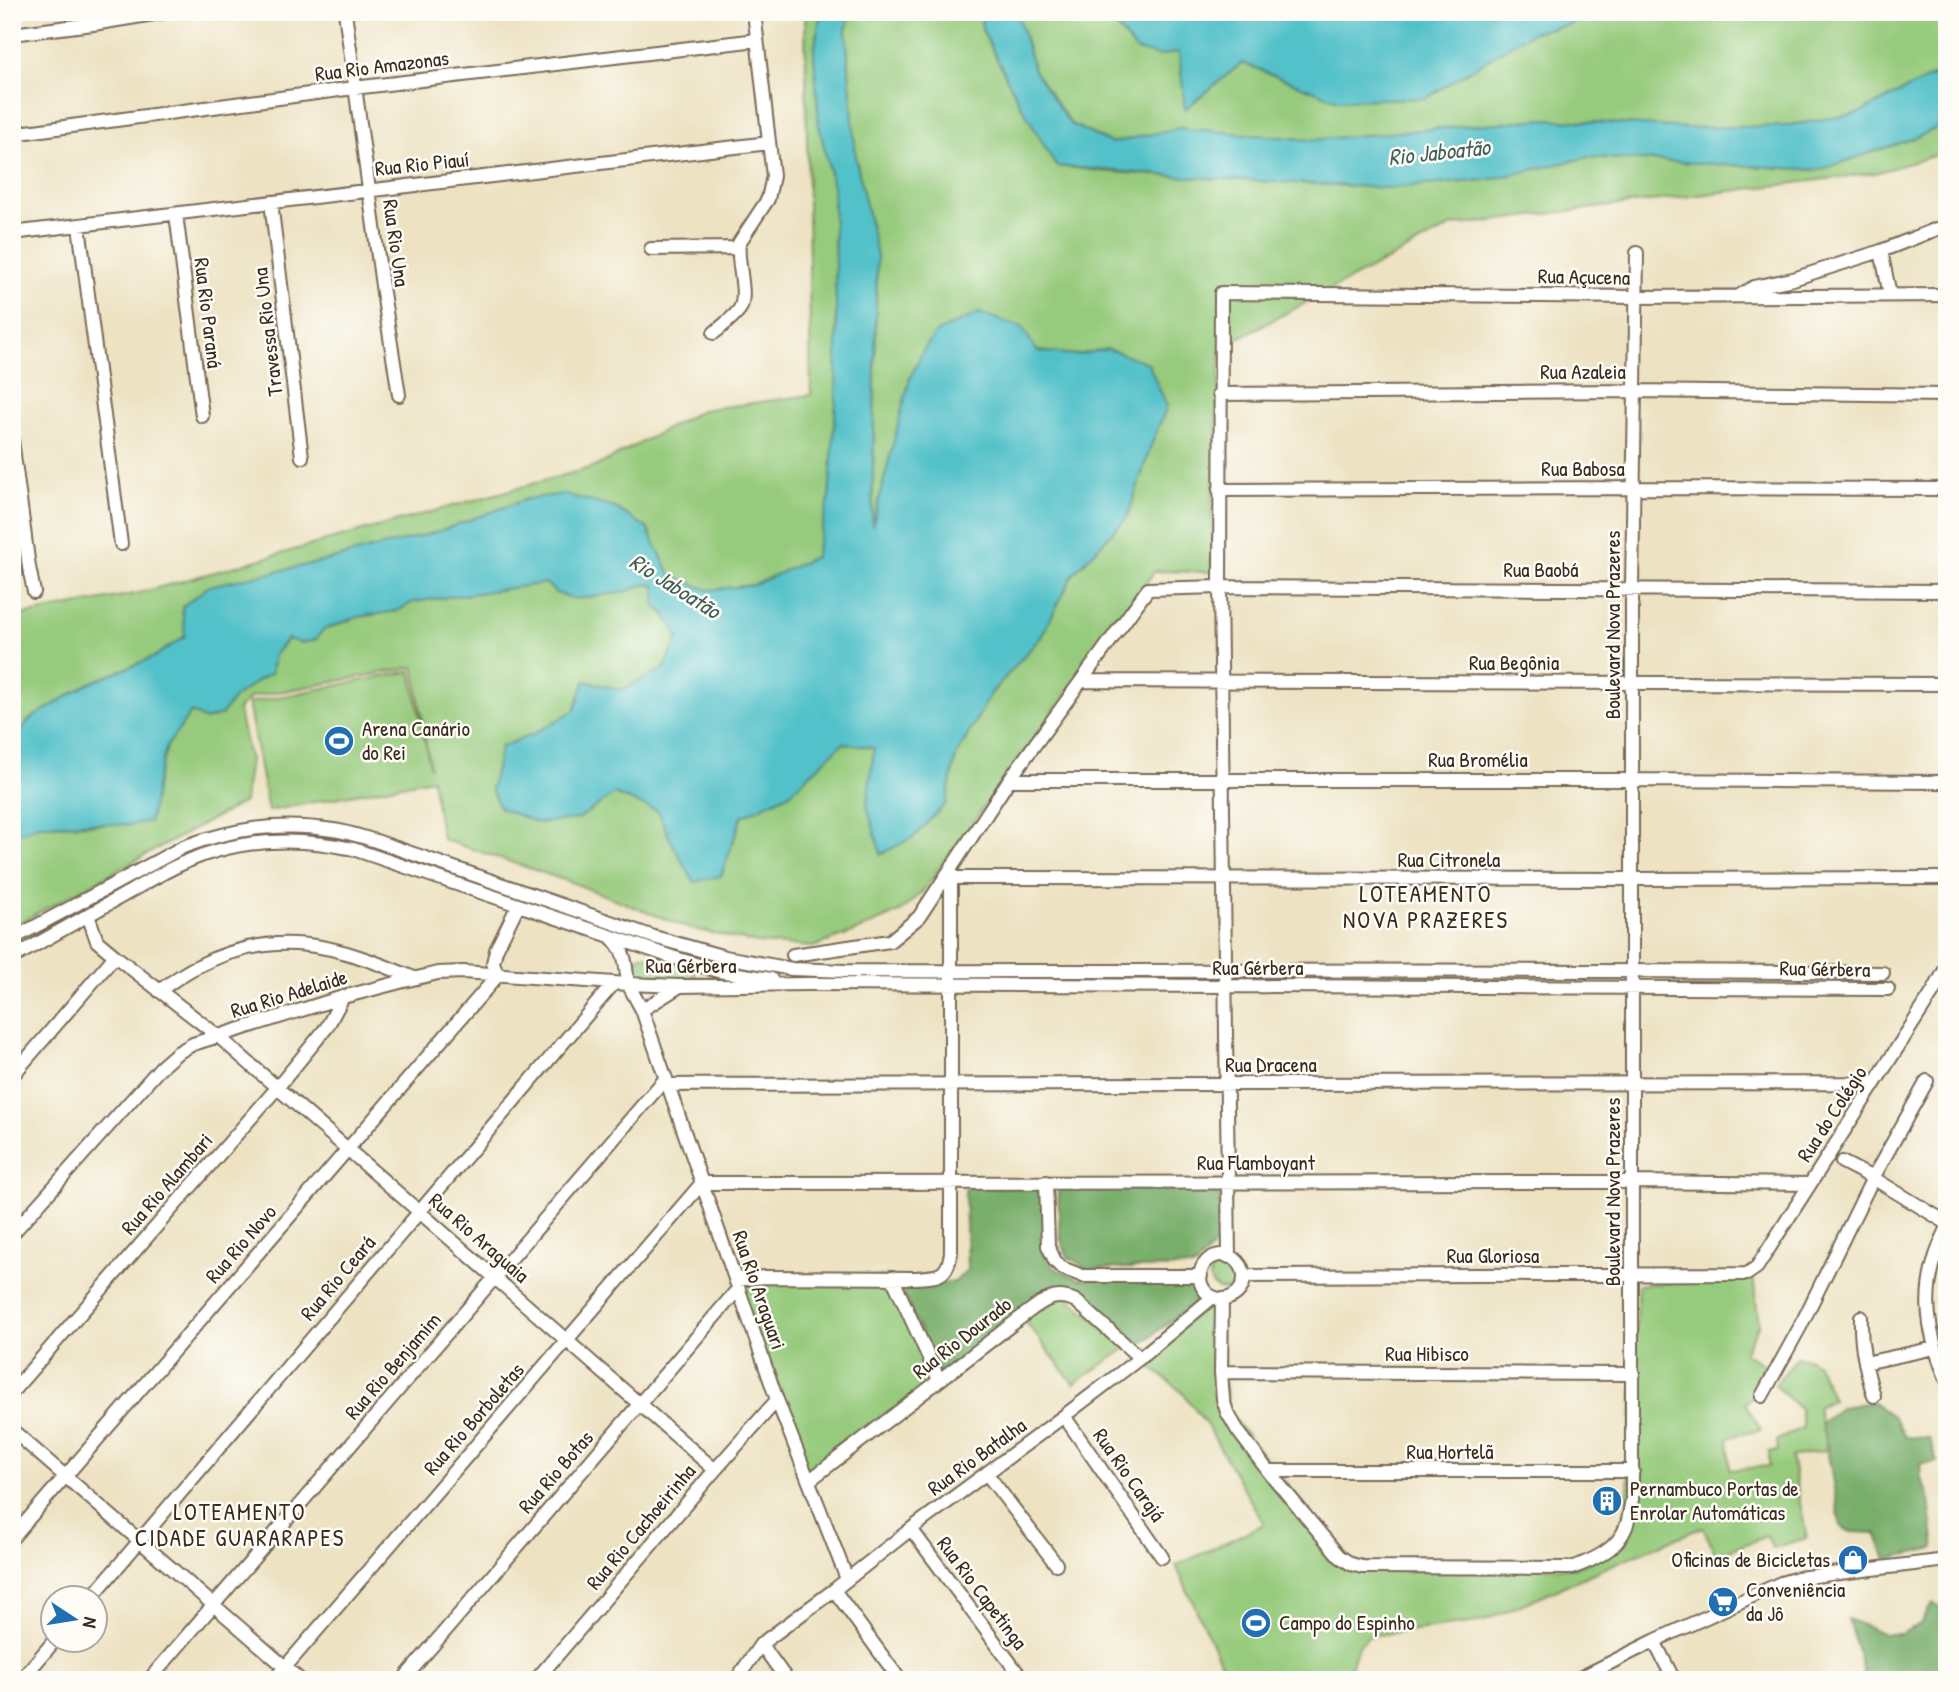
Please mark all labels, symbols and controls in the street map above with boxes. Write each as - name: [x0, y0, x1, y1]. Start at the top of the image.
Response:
- street label: Rua Rio Amazonas: [313, 43, 450, 88]
- water label: Rio Jaboatão: [1387, 131, 1493, 172]
- street label: Rua Rio Piauí: [373, 144, 471, 183]
- street label: Rua Rio Una: [376, 197, 417, 288]
- street label: Rua Rio Paraná: [187, 256, 230, 370]
- street label: Rua Açucena: [1538, 261, 1630, 292]
- street label: Travessa Rio Una: [245, 266, 290, 398]
- street label: Rua Azaleia: [1540, 357, 1626, 386]
- street label: Rua Babosa: [1541, 454, 1625, 483]
- street label: Boulevard Nova Prazeres: [1598, 531, 1627, 719]
- water label: Rio Jaboatão: [624, 546, 728, 627]
- street label: Rua Baobá: [1503, 555, 1579, 584]
- street label: Rua Begônia: [1469, 648, 1559, 677]
- place label: Arena Canário do Rei: [362, 714, 470, 767]
- sports icon: Arena Canário do Rei: [322, 724, 356, 758]
- street label: Rua Bromélia: [1428, 745, 1528, 774]
- street label: Rua Citronela: [1398, 845, 1500, 874]
- district label: LOTEAMENTO NOVA PRAZERES: [1343, 878, 1509, 935]
- street label: Rua Gérbera: [646, 951, 736, 980]
- street label: Rua Gérbera: [1213, 953, 1303, 982]
- street label: Rua Gérbera: [1779, 953, 1871, 984]
- street label: Rua Rio Adelaide: [227, 962, 351, 1025]
- street label: Rua Dracena: [1225, 1050, 1317, 1079]
- street label: Rua do Colégio: [1790, 1060, 1873, 1167]
- street label: Boulevard Nova Prazeres: [1598, 1098, 1627, 1286]
- street label: Rua Rio Alambari: [114, 1126, 219, 1241]
- street label: Rua Flamboyant: [1197, 1148, 1316, 1177]
- street label: Rua Rio Araguaia: [423, 1186, 536, 1289]
- street label: Rua Rio Novo: [199, 1198, 283, 1289]
- street label: Rua Rio Araguari: [726, 1227, 793, 1353]
- street label: Rua Rio Ceará: [293, 1229, 382, 1326]
- street label: Rua Gloriosa: [1447, 1241, 1539, 1270]
- street label: Rua Rio Dourado: [906, 1290, 1017, 1385]
- street label: Rua Rio Benjamim: [338, 1306, 447, 1426]
- street label: Rua Hibisco: [1385, 1339, 1469, 1368]
- street label: Rua Rio Borboletas: [417, 1356, 531, 1481]
- street label: Rua Rio Batalha: [921, 1411, 1032, 1502]
- street label: Rua Rio Carajá: [1087, 1422, 1172, 1527]
- street label: Rua Rio Botas: [511, 1424, 600, 1519]
- street label: Rua Hortelã: [1407, 1437, 1493, 1466]
- street label: Rua Rio Cachoeirinha: [579, 1458, 702, 1596]
- place label: Pernambuco Portas de Enrolar Automáticas: [1630, 1474, 1799, 1527]
- building icon: Pernambuco Portas de Enrolar Automáticas: [1590, 1484, 1624, 1518]
- district label: LOTEAMENTO CIDADE GUARARAPES: [135, 1496, 345, 1553]
- street label: Rua Rio Capetinga: [930, 1530, 1034, 1655]
- shop icon: Oficinas de Bicicletas: [1836, 1543, 1870, 1577]
- place label: Oficinas de Bicicletas: [1671, 1545, 1830, 1574]
- place label: Conveniência da Jô: [1746, 1575, 1845, 1628]
- north arrow: [38, 1584, 108, 1654]
- supermarket icon: Conveniência da Jô: [1706, 1585, 1740, 1619]
- sports icon: Campo do Espinho: [1239, 1606, 1273, 1640]
- place label: Campo do Espinho: [1279, 1608, 1415, 1637]
- text: N: [77, 1615, 104, 1630]

